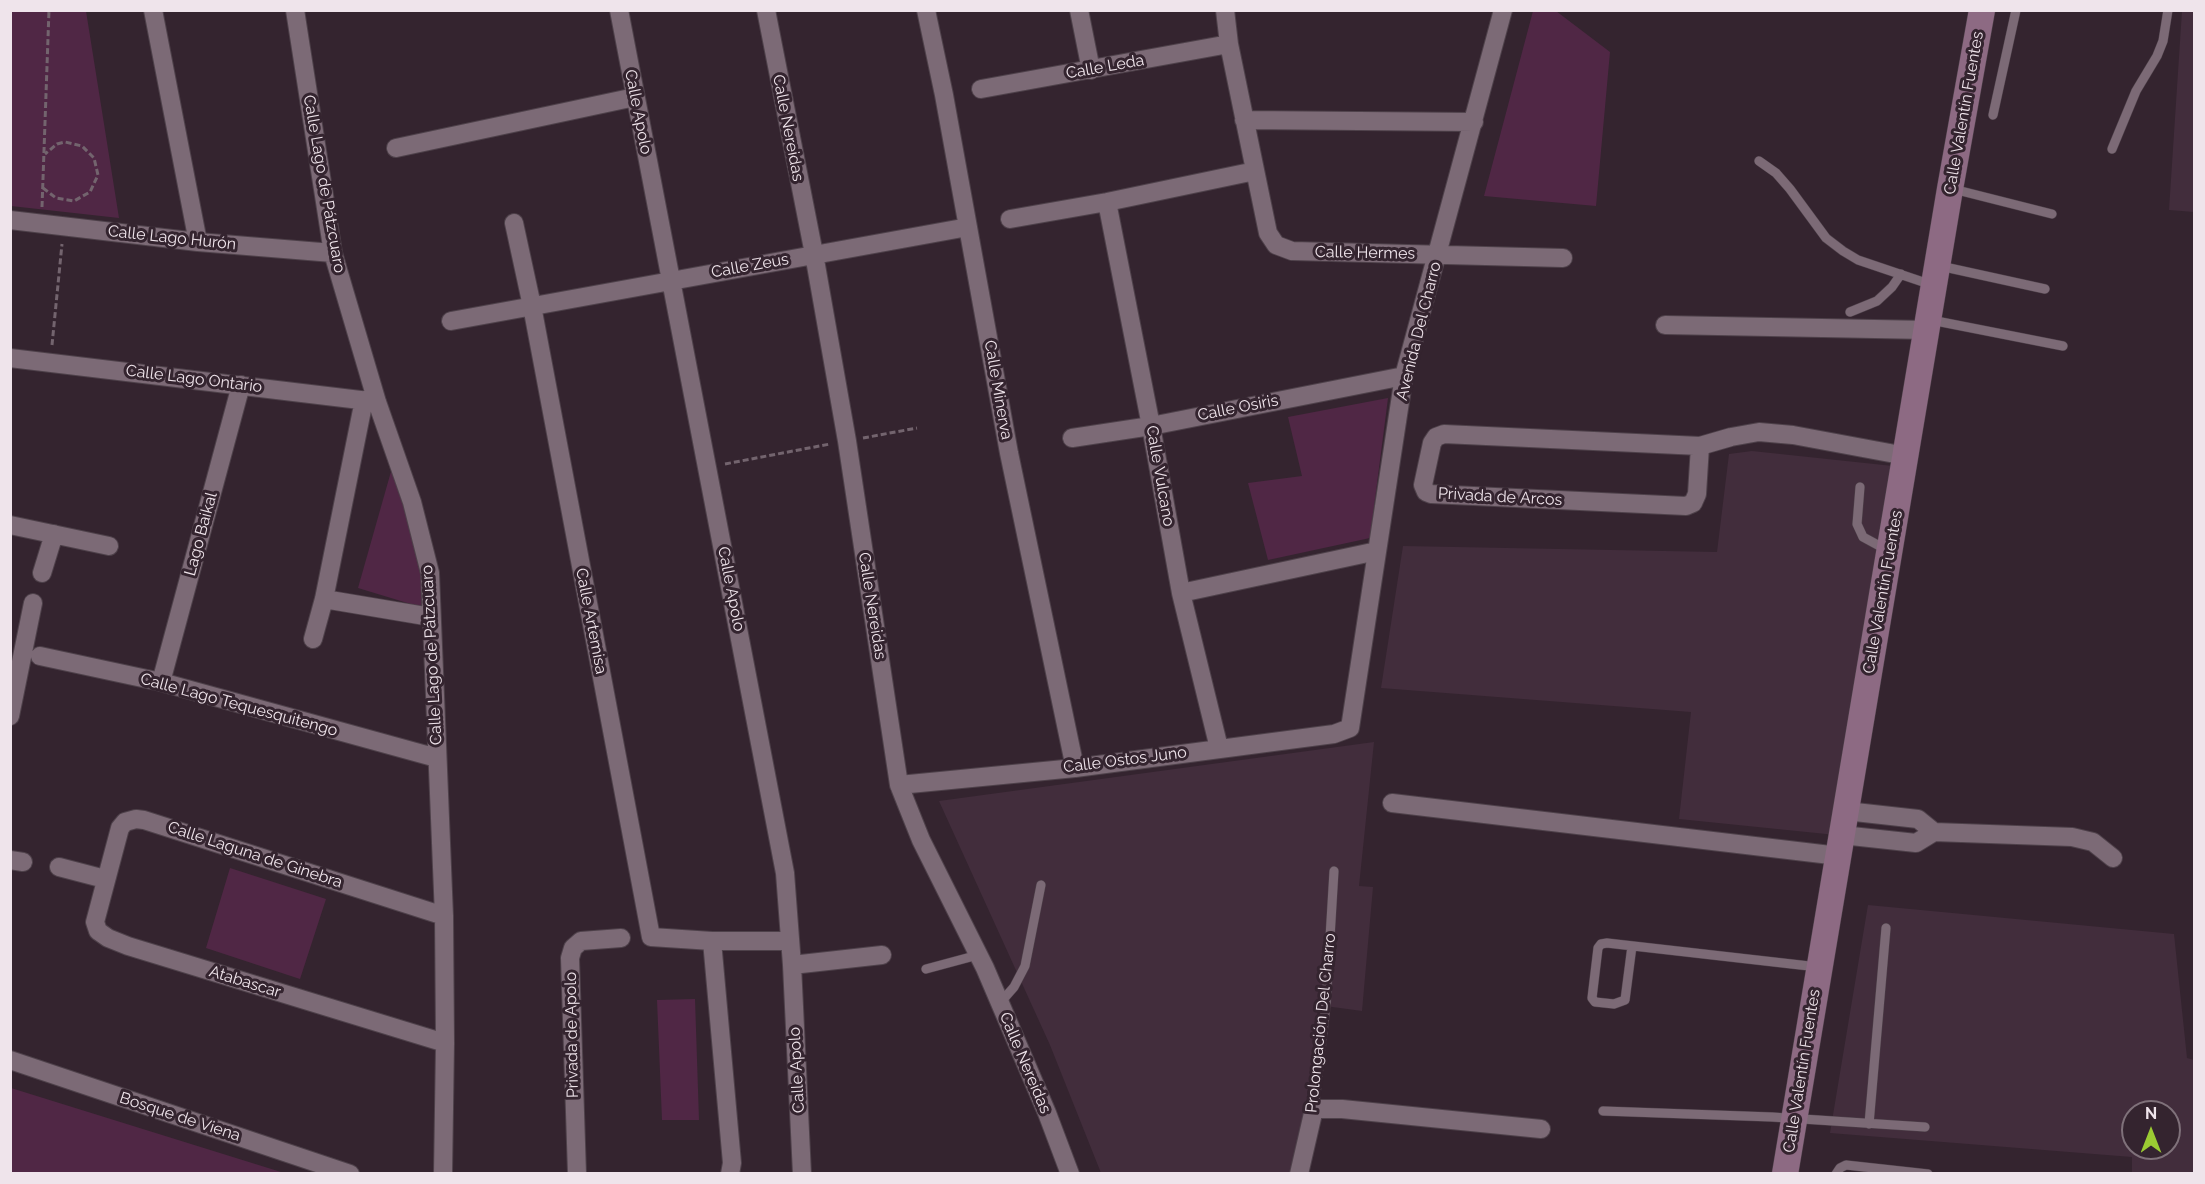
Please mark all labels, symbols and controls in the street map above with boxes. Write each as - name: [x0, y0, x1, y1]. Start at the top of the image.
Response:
- street label: Calle Valentín Fuentes: [1940, 30, 1988, 196]
- street label: Calle Leda: [1064, 51, 1146, 83]
- street label: Calle Apolo: [620, 68, 656, 156]
- street label: Calle Nereidas: [768, 73, 808, 183]
- street label: Calle Lago de Pátzcuaro: [299, 94, 349, 274]
- street label: Calle Lago Hurón: [107, 222, 237, 254]
- street label: Calle Hermes: [1315, 243, 1415, 263]
- street label: Calle Zeus: [710, 250, 790, 282]
- street label: Avenida Del Charro: [1392, 260, 1446, 402]
- street label: Calle Minerva: [980, 339, 1016, 441]
- street label: Calle Lago Ontario: [125, 361, 263, 397]
- street label: Calle Osiris: [1196, 391, 1280, 425]
- street label: Calle Vulcano: [1142, 424, 1178, 528]
- street label: Privada de Arcos: [1437, 484, 1563, 510]
- street label: Lago Baikal: [181, 490, 221, 578]
- street label: Calle Valentín Fuentes: [1859, 509, 1907, 675]
- street label: Calle Apolo: [713, 545, 749, 633]
- street label: Calle Nereidas: [854, 551, 890, 661]
- street label: Calle Lago de Pátzcuaro: [418, 564, 446, 746]
- street label: Calle Artemisa: [571, 566, 611, 676]
- street label: Calle Lago Tequesquitengo: [138, 669, 340, 741]
- street label: Calle Ostos Juno: [1062, 743, 1188, 777]
- street label: Calle Laguna de Ginebra: [165, 818, 345, 892]
- street label: Prolongación Del Charro: [1302, 932, 1340, 1114]
- street label: Atabascar: [207, 962, 283, 1002]
- street label: Privada de Apolo: [561, 972, 583, 1098]
- street label: Calle Valentín Fuentes: [1780, 988, 1824, 1154]
- street label: Calle Nereidas: [995, 1009, 1055, 1117]
- street label: Calle Apolo: [785, 1027, 809, 1113]
- street label: Bosque de Viena: [117, 1088, 243, 1146]
- north arrow: [2121, 1100, 2181, 1160]
- text: N: [2145, 1104, 2157, 1123]

